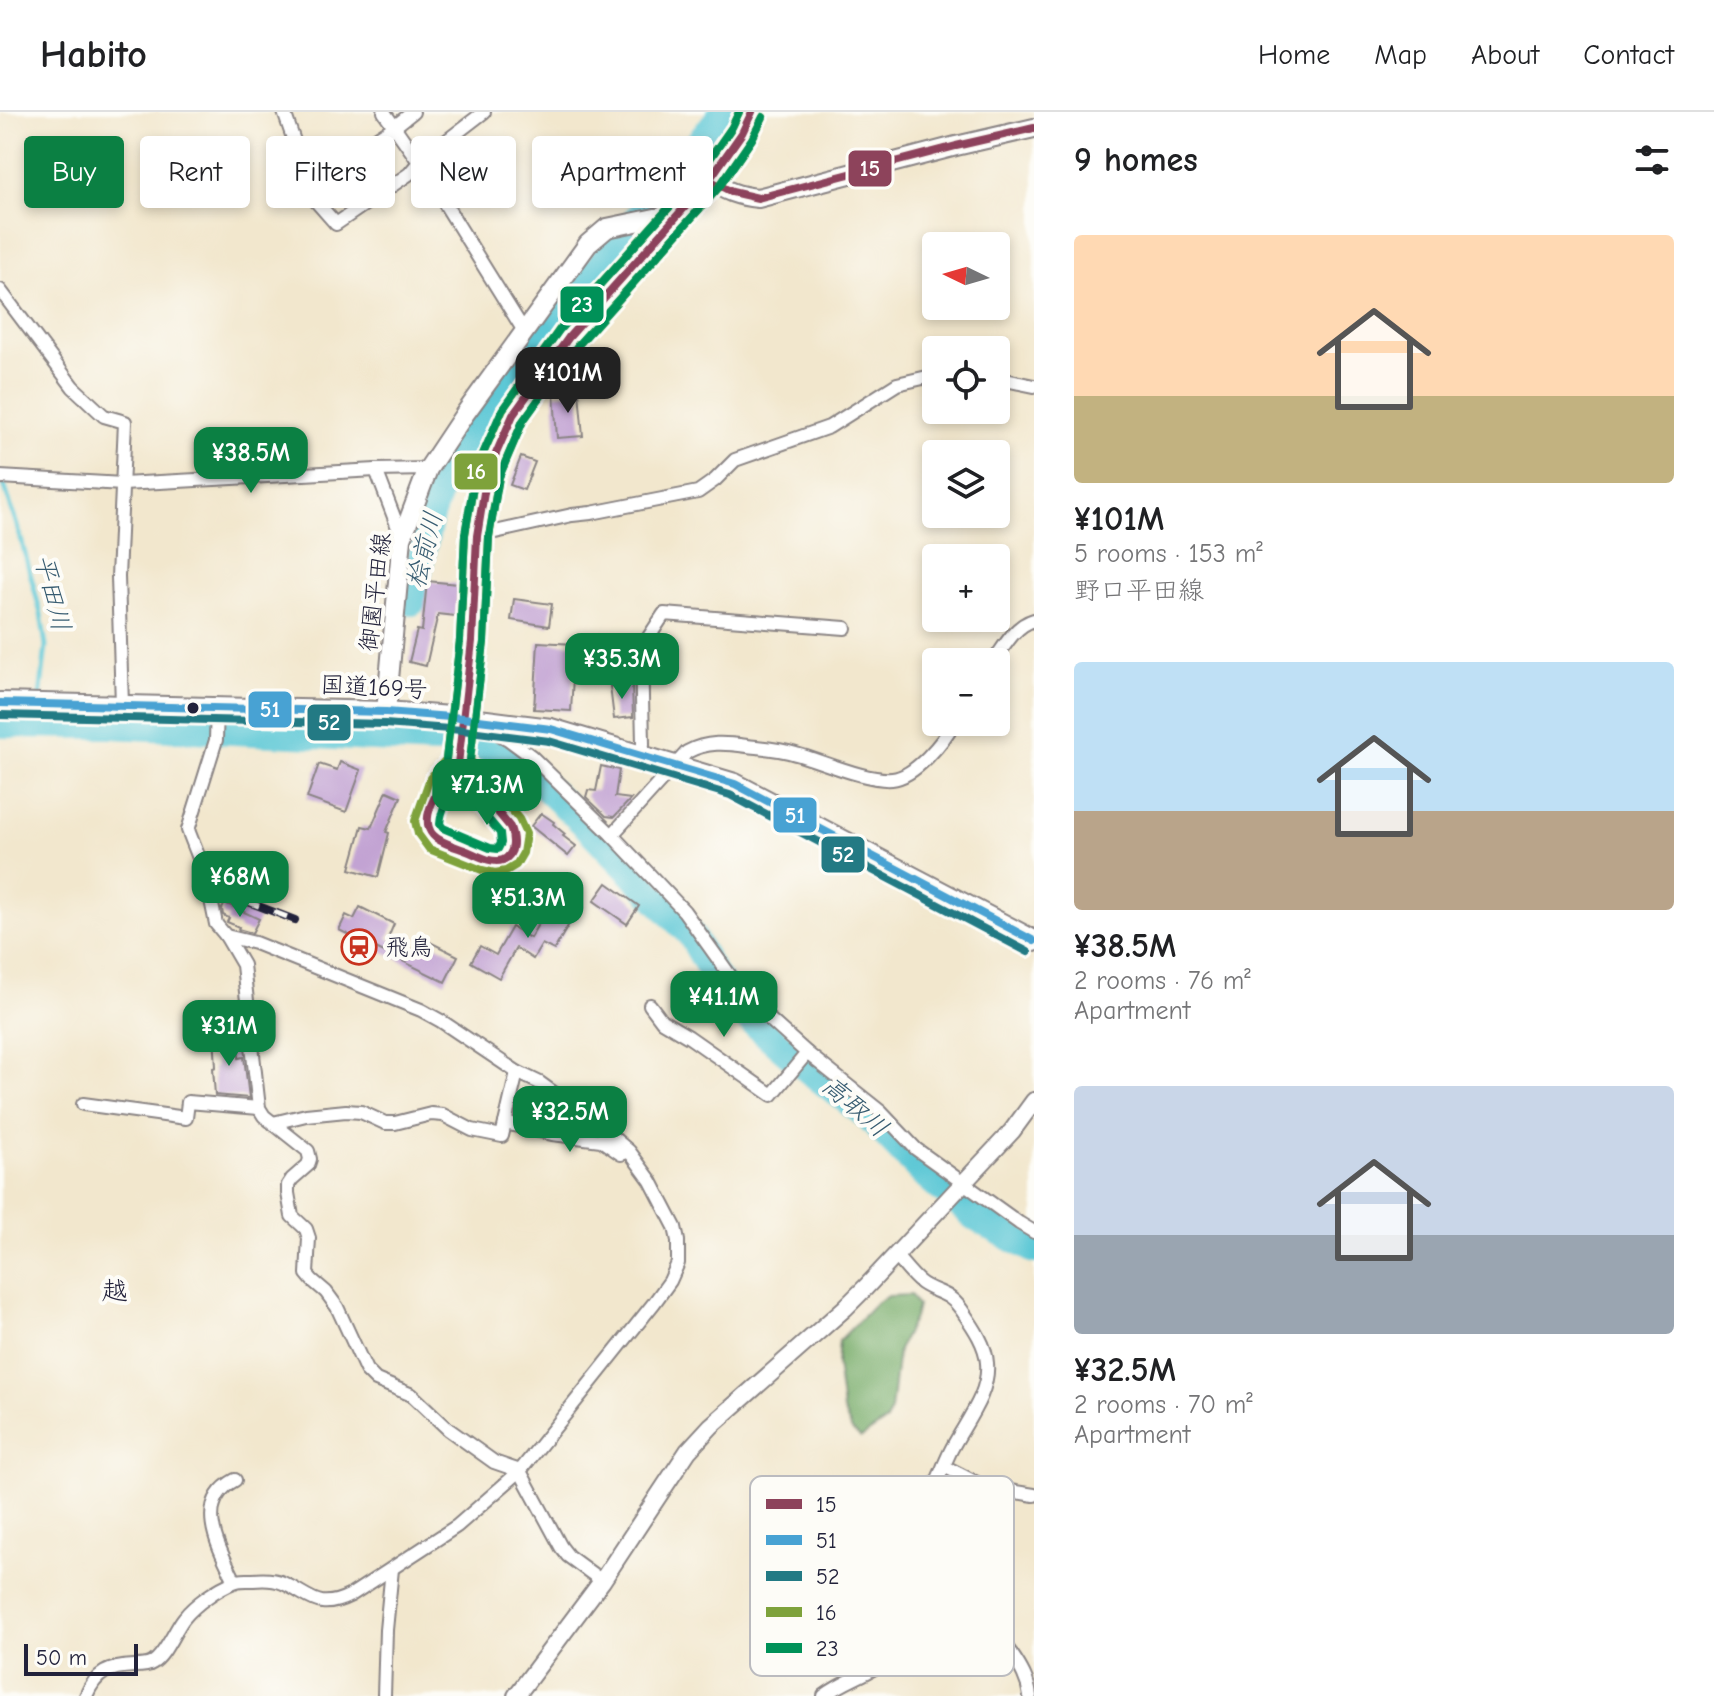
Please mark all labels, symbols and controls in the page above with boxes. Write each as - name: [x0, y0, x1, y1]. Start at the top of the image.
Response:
- text: Habito: [40, 33, 147, 77]
- text: Home: [1258, 39, 1330, 71]
- text: Map: [1374, 39, 1427, 71]
- text: About: [1471, 39, 1539, 71]
- text: Contact: [1583, 39, 1674, 71]
- chip: Buy: [24, 136, 124, 208]
- chip: Rent: [140, 136, 250, 208]
- chip: Filters: [266, 136, 395, 208]
- chip: New: [411, 136, 516, 208]
- chip: Apartment: [532, 136, 713, 208]
- icon: filters: [1630, 138, 1674, 182]
- text: 9 homes: [1074, 140, 1198, 180]
- line badge: 15: [847, 149, 893, 188]
- text: 15: [860, 156, 880, 182]
- north arrow: [922, 232, 1010, 320]
- map controls: [922, 232, 1010, 736]
- line badge: 23: [559, 285, 605, 324]
- icon: home: [1302, 287, 1446, 431]
- text: 23: [571, 292, 593, 318]
- button: locate: [922, 336, 1010, 424]
- pin: ¥101M: [512, 347, 624, 415]
- text: ¥101M: [533, 358, 603, 388]
- pin: ¥38.5M: [186, 427, 316, 495]
- text: ¥38.5M: [212, 438, 290, 468]
- button: layers: [922, 440, 1010, 528]
- line badge: 16: [453, 452, 499, 491]
- text: 16: [466, 459, 486, 485]
- text: ¥101M: [1074, 499, 1164, 539]
- water label: 桧前川: [401, 509, 449, 591]
- street label: 御園平田線: [354, 531, 396, 653]
- text: 5 rooms · 153 m²: [1074, 539, 1263, 569]
- button: +: [922, 544, 1010, 632]
- water label: 平田川: [28, 552, 76, 634]
- text: 野口平田線: [1074, 576, 1204, 606]
- pin: ¥35.3M: [557, 633, 687, 701]
- text: ¥35.3M: [583, 644, 661, 674]
- button: −: [922, 648, 1010, 736]
- street label: 国道169号: [320, 670, 428, 704]
- line badge: 51: [247, 690, 293, 729]
- text: 51: [260, 697, 280, 723]
- unlabelled marker: [185, 700, 201, 716]
- line badge: 52: [306, 703, 352, 742]
- text: 52: [318, 710, 340, 736]
- icon: home: [1302, 714, 1446, 858]
- pin: ¥71.3M: [422, 759, 552, 827]
- text: ¥71.3M: [450, 770, 524, 800]
- line badge: 51: [772, 796, 818, 834]
- text: 51: [785, 803, 805, 829]
- line badge: 52: [820, 835, 866, 874]
- text: 52: [832, 842, 854, 868]
- pin: ¥68M: [193, 851, 287, 919]
- text: ¥68M: [210, 862, 270, 892]
- pin: ¥51.3M: [463, 872, 593, 940]
- text: ¥51.3M: [490, 883, 566, 913]
- text: ¥38.5M: [1074, 926, 1177, 966]
- station icon: 飛鳥: [340, 928, 378, 966]
- place label: 飛鳥: [385, 933, 433, 961]
- text: 2 rooms · 76 m²: [1074, 966, 1251, 996]
- pin: ¥41.1M: [659, 971, 789, 1039]
- text: ¥41.1M: [688, 982, 760, 1012]
- text: Apartment: [1074, 996, 1190, 1026]
- pin: ¥31M: [182, 1000, 276, 1068]
- text: ¥31M: [201, 1011, 257, 1041]
- water label: 高取川: [816, 1070, 894, 1144]
- pin: ¥32.5M: [505, 1086, 635, 1154]
- text: ¥32.5M: [531, 1097, 609, 1127]
- icon: home: [1302, 1138, 1446, 1282]
- district label: 越: [102, 1276, 128, 1306]
- text: ¥32.5M: [1074, 1350, 1176, 1390]
- text: 2 rooms · 70 m²: [1074, 1390, 1253, 1420]
- text: Apartment: [1074, 1420, 1190, 1450]
- legend: [750, 1476, 1014, 1676]
- text: 15: [816, 1492, 837, 1518]
- text: 51: [816, 1528, 837, 1554]
- text: 52: [816, 1564, 839, 1590]
- text: 16: [816, 1600, 837, 1626]
- text: 23: [816, 1636, 839, 1662]
- scale bar: [24, 1640, 138, 1676]
- text: 50 m: [36, 1645, 87, 1671]

